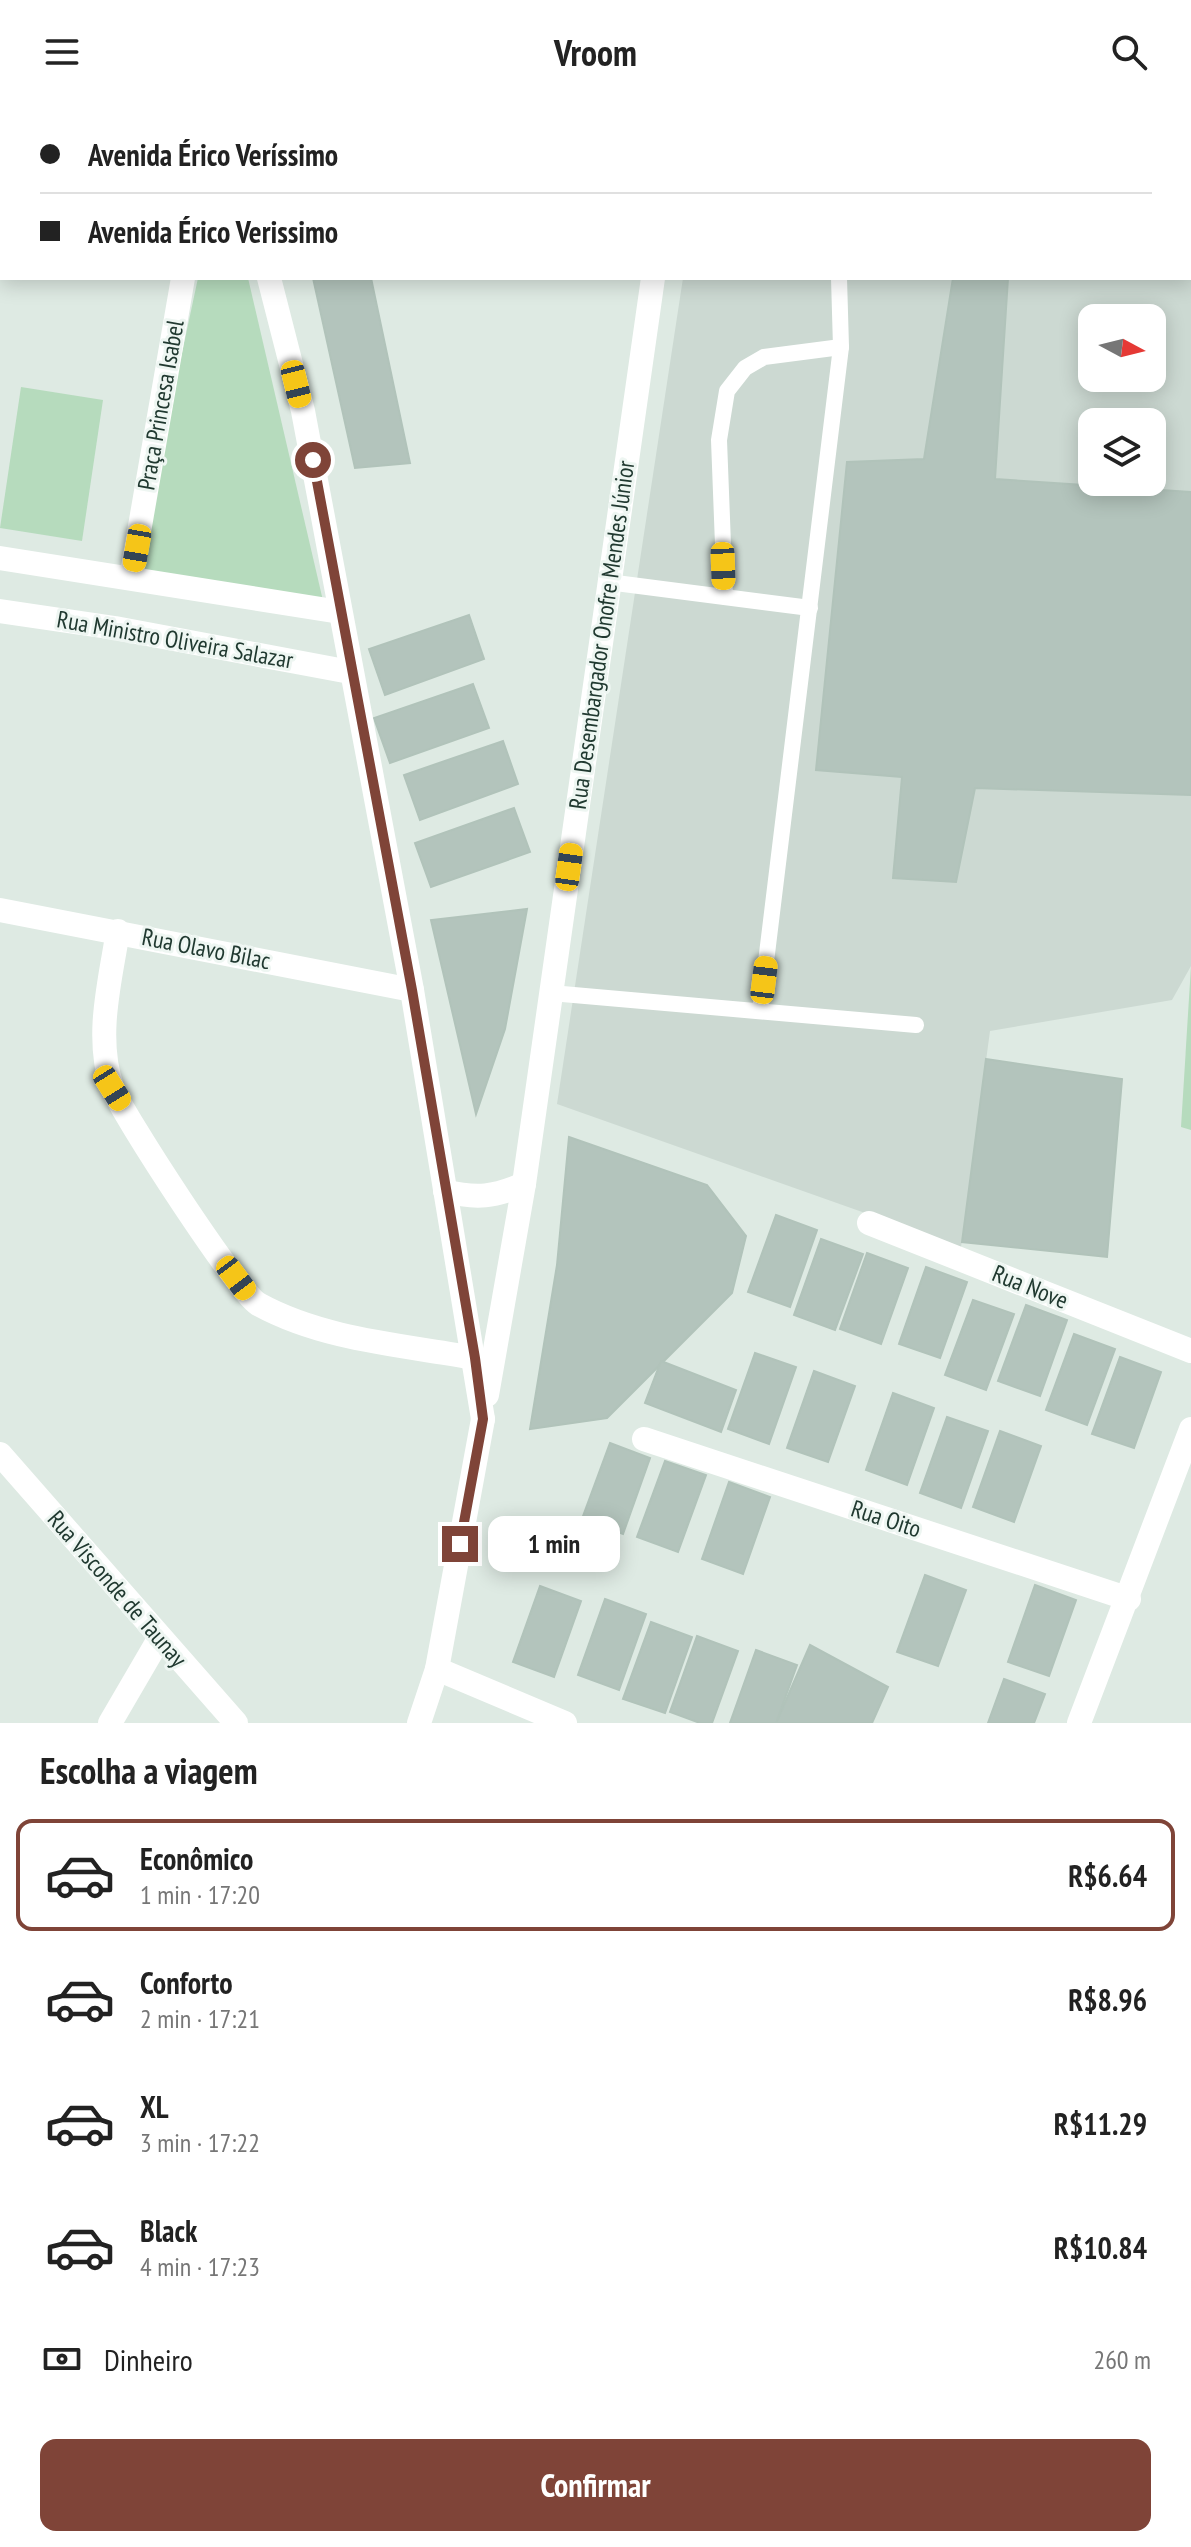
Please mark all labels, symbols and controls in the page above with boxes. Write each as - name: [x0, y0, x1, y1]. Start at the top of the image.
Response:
- text: Vroom: [554, 29, 637, 76]
- icon: menu: [40, 30, 84, 74]
- icon: search: [1107, 30, 1151, 74]
- text: Avenida Érico Veríssimo: [88, 135, 338, 174]
- text: Avenida Érico Verissimo: [88, 212, 338, 251]
- north arrow: [1078, 304, 1166, 392]
- map controls: [1078, 304, 1166, 496]
- street label: Praça Princesa Isabel: [130, 317, 191, 492]
- car: [279, 358, 313, 410]
- button: layers: [1078, 408, 1166, 496]
- route start: [295, 442, 331, 478]
- street label: Rua Desembargador Onofre Mendes Júnior: [562, 458, 641, 811]
- car: [121, 522, 153, 574]
- car: [710, 542, 736, 590]
- street label: Rua Ministro Oliveira Salazar: [55, 603, 296, 676]
- car: [554, 842, 584, 892]
- street label: Rua Olavo Bilac: [139, 921, 273, 976]
- car: [749, 955, 779, 1005]
- car: [89, 1061, 135, 1115]
- car: [212, 1252, 260, 1304]
- street label: Rua Nove: [988, 1257, 1073, 1316]
- street label: Rua Oito: [847, 1493, 925, 1544]
- street label: Rua Visconde de Taunay: [41, 1504, 194, 1673]
- callout: 1 min: [488, 1516, 620, 1572]
- route end: [442, 1526, 478, 1562]
- text: 1 min: [528, 1527, 580, 1560]
- text: Escolha a viagem: [40, 1747, 258, 1794]
- icon: car: [44, 1839, 116, 1911]
- text: Econômico: [140, 1839, 253, 1878]
- text: R$6.64: [1068, 1856, 1147, 1895]
- text: 1 min · 17:20: [140, 1878, 260, 1911]
- icon: car: [44, 1963, 116, 2035]
- text: Conforto: [140, 1963, 233, 2002]
- text: R$8.96: [1068, 1980, 1147, 2019]
- text: 2 min · 17:21: [140, 2002, 260, 2035]
- icon: car: [44, 2087, 116, 2159]
- text: XL: [140, 2087, 169, 2126]
- text: R$11.29: [1054, 2104, 1147, 2143]
- text: 3 min · 17:22: [140, 2126, 260, 2159]
- icon: car: [44, 2211, 116, 2283]
- text: Black: [140, 2211, 197, 2250]
- text: R$10.84: [1054, 2228, 1147, 2267]
- text: 4 min · 17:23: [140, 2250, 260, 2283]
- icon: cash: [40, 2337, 84, 2381]
- text: Dinheiro: [104, 2340, 193, 2379]
- text: 260 m: [1093, 2343, 1151, 2376]
- button: Confirmar: [40, 2439, 1151, 2531]

